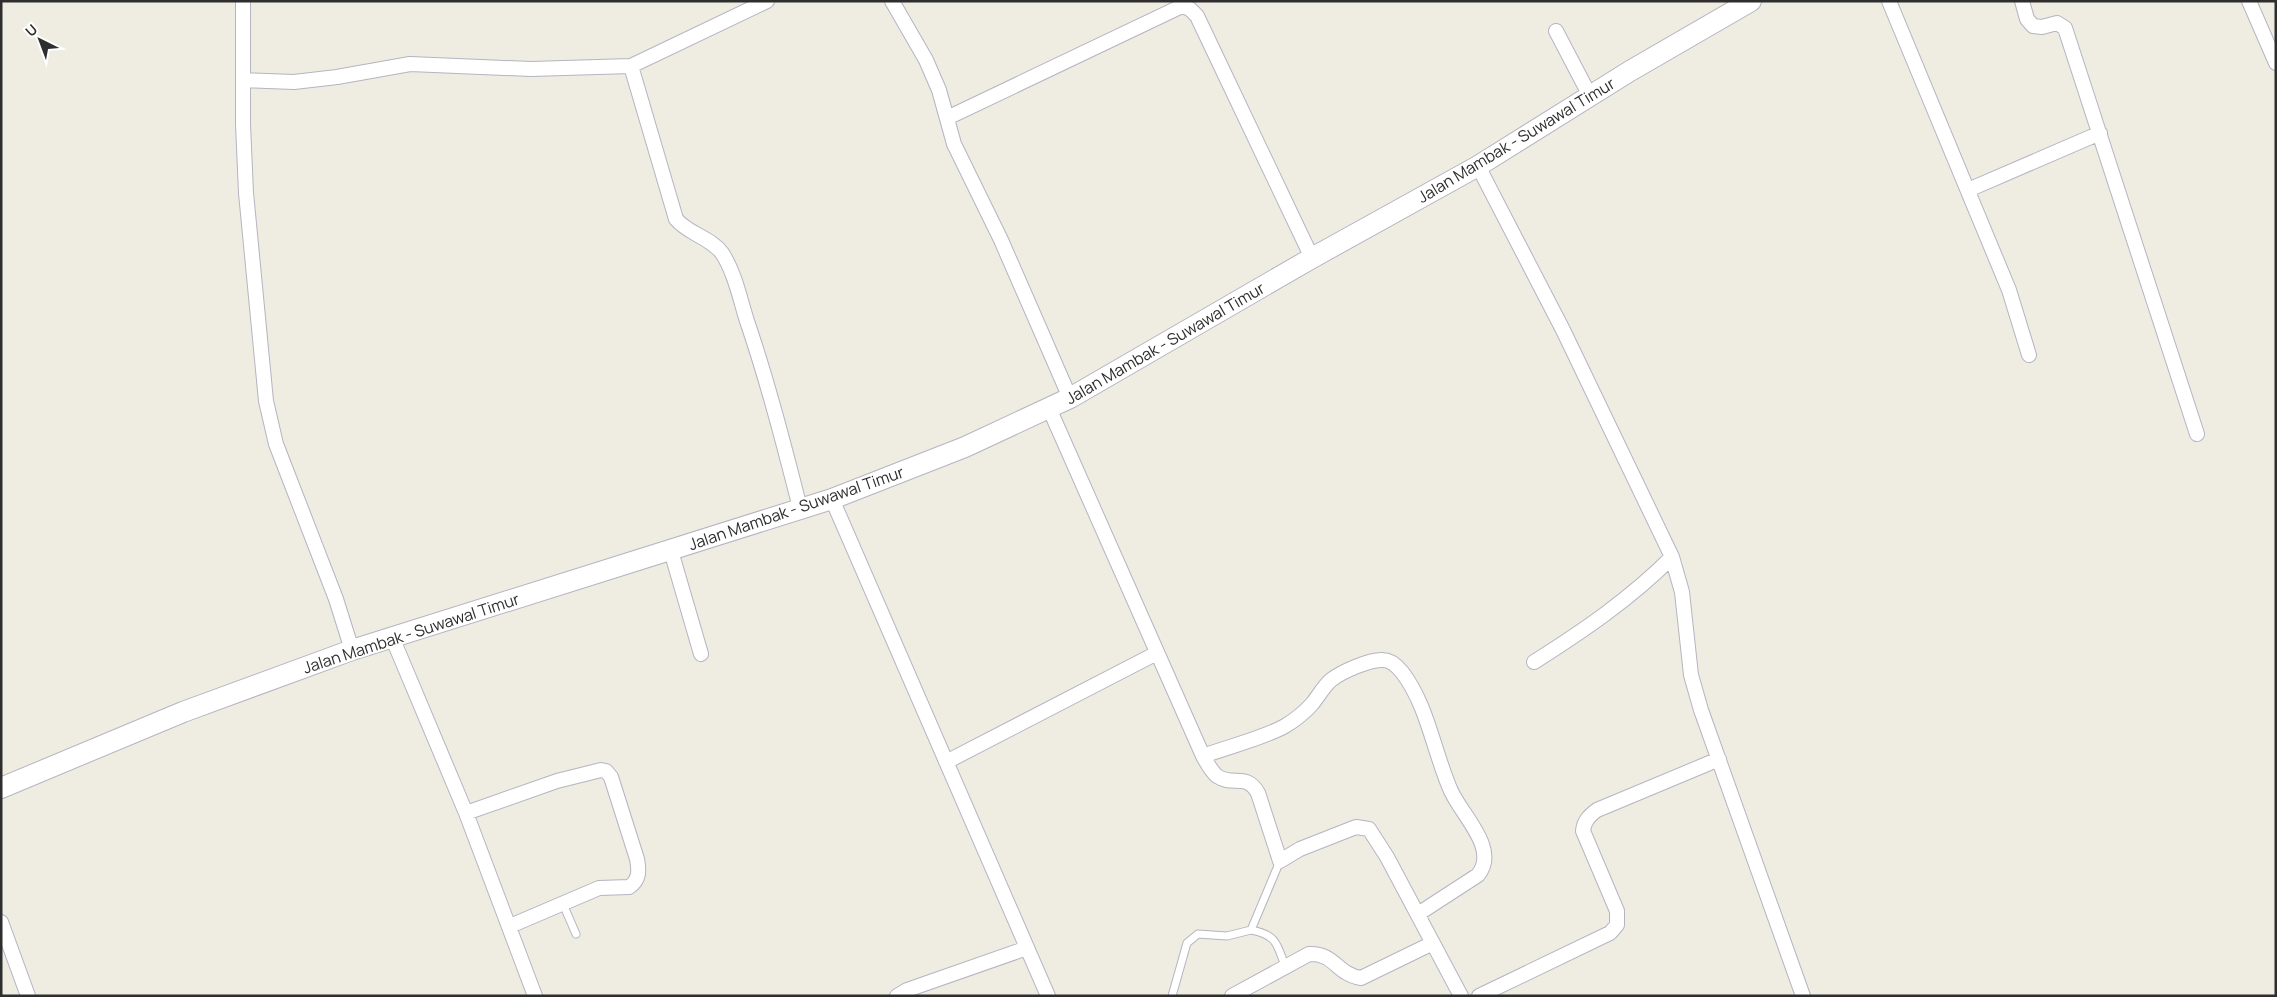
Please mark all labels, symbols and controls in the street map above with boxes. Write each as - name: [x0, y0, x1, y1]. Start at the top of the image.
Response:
- north arrow: [15, 15, 65, 65]
- text: U: [21, 20, 41, 40]
- street label: Jalan Mambak - Suwawal Timur: [1413, 72, 1619, 208]
- street label: Jalan Mambak - Suwawal Timur: [1061, 277, 1269, 409]
- street label: Jalan Mambak - Suwawal Timur: [685, 461, 907, 555]
- street label: Jalan Mambak - Suwawal Timur: [300, 587, 522, 678]

